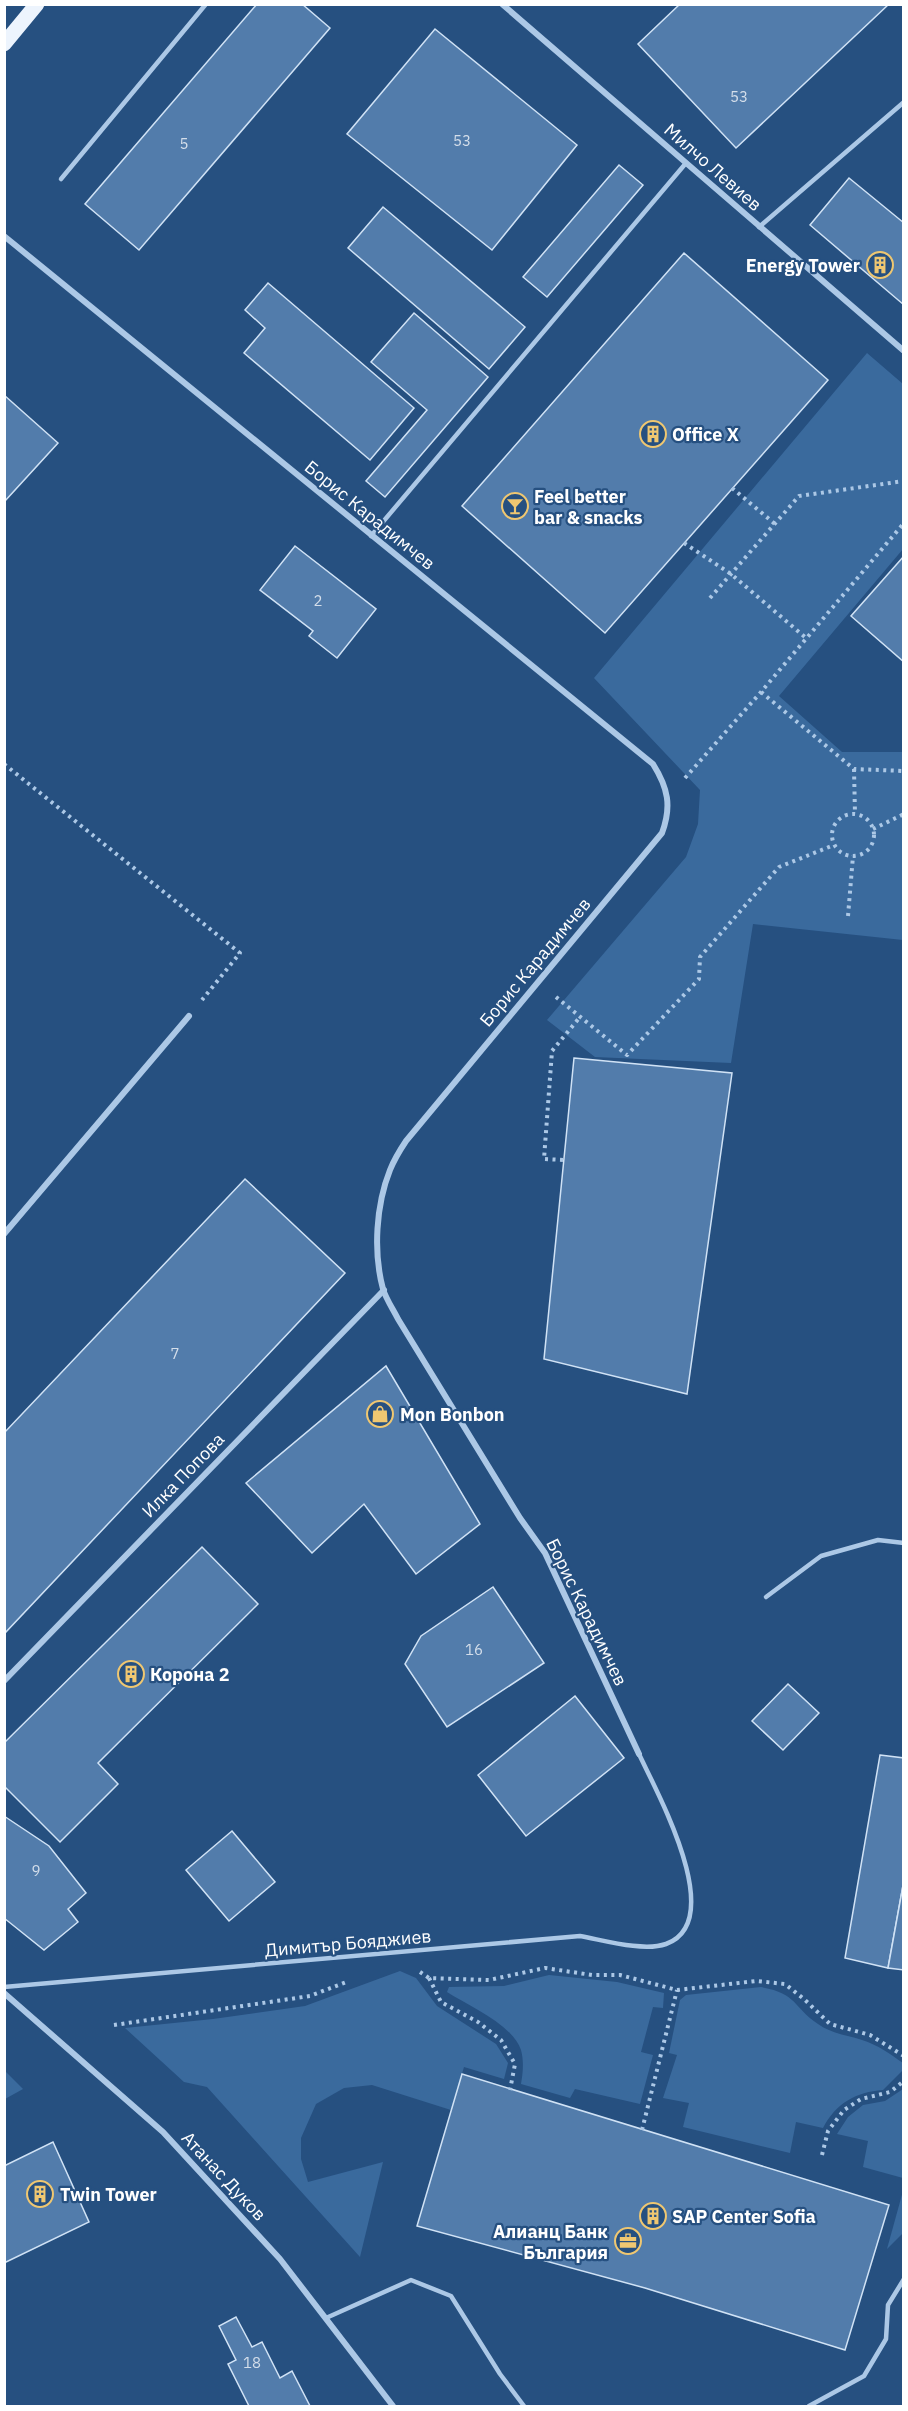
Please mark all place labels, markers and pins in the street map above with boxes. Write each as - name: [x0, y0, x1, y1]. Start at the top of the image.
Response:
- building icon: Energy Tower: [865, 250, 895, 280]
- place label: Energy Tower: [746, 254, 860, 277]
- building icon: Office X: [638, 419, 668, 449]
- place label: Office X: [672, 423, 739, 446]
- place label: Feel better bar & snacks: [534, 485, 643, 529]
- bar icon: Feel better bar & snacks: [500, 491, 530, 521]
- shop icon: Mon Bonbon: [365, 1399, 395, 1429]
- place label: Mon Bonbon: [400, 1403, 505, 1426]
- building icon: Корона 2: [116, 1659, 146, 1689]
- place label: Корона 2: [150, 1663, 230, 1686]
- building icon: Twin Tower: [25, 2179, 55, 2209]
- place label: Twin Tower: [60, 2183, 157, 2206]
- building icon: SAP Center Sofia: [638, 2201, 668, 2231]
- place label: SAP Center Sofia: [672, 2205, 816, 2228]
- place label: Алианц Банк България: [493, 2220, 608, 2264]
- office icon: Алианц Банк България: [613, 2226, 643, 2256]

